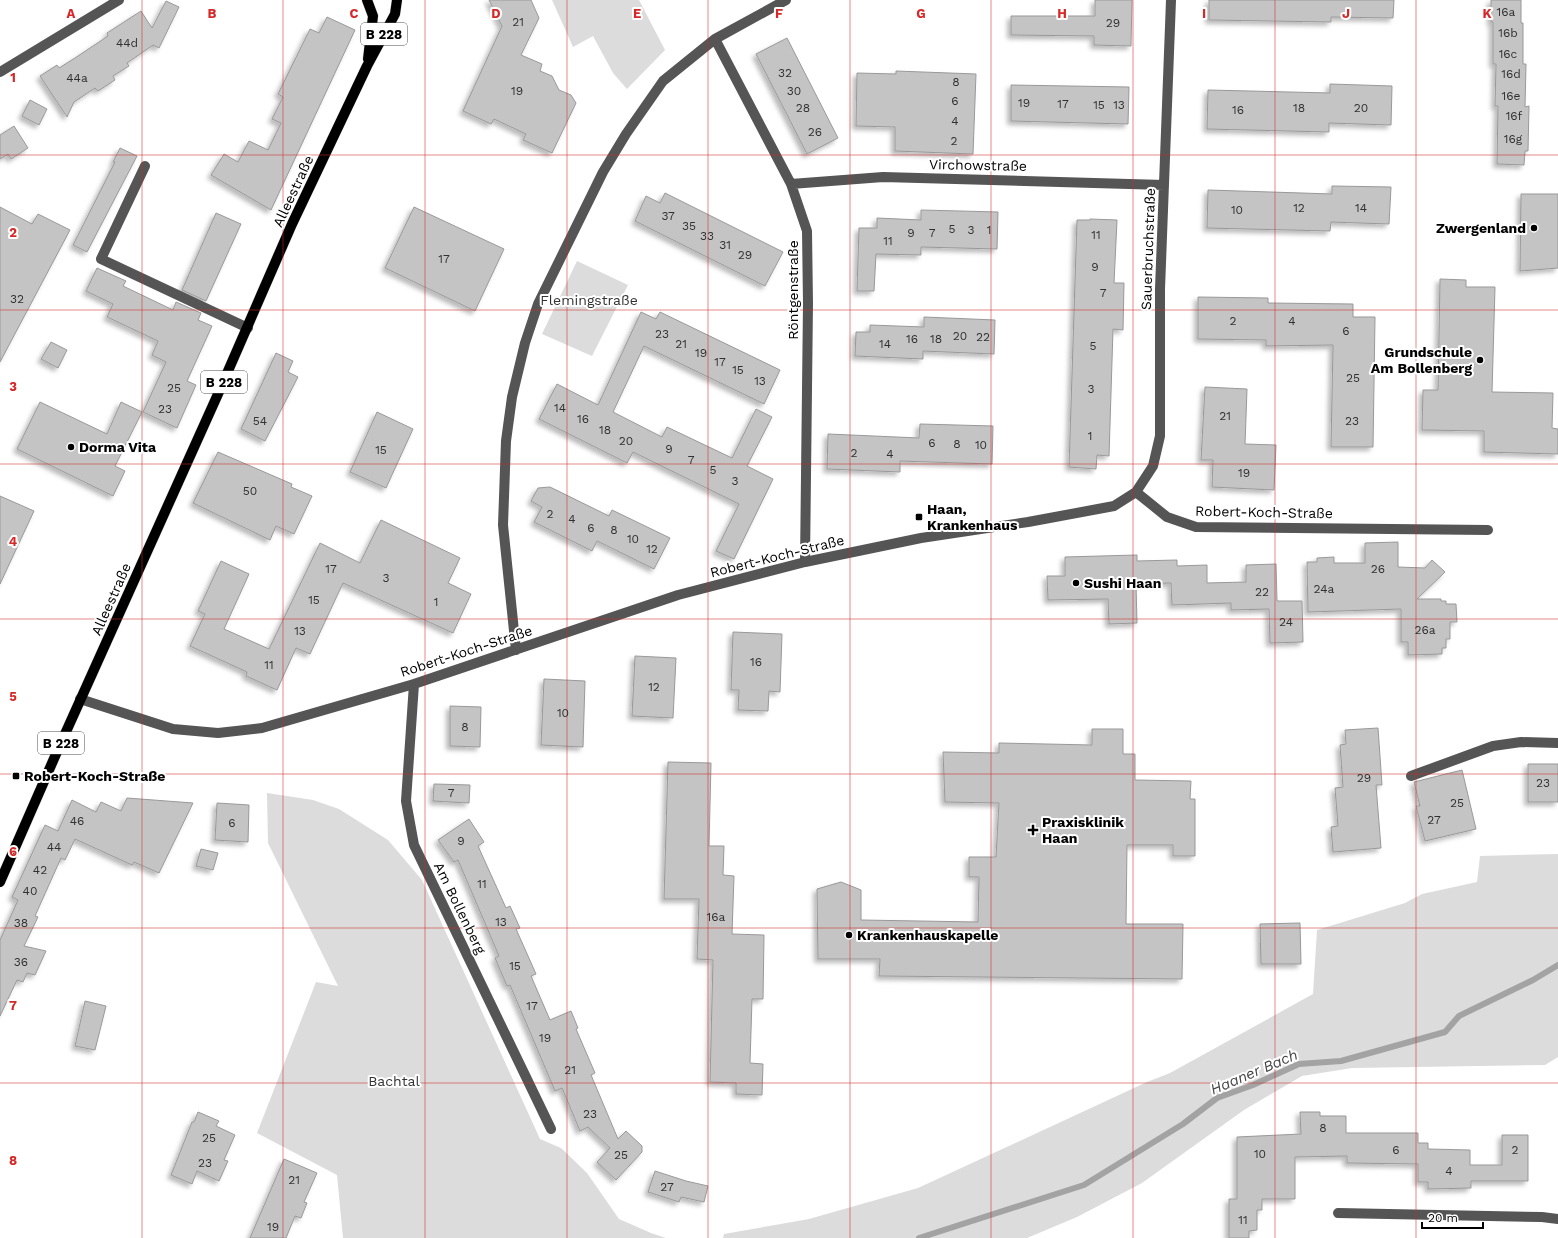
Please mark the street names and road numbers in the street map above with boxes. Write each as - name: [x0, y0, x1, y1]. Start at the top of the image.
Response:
- road number: B 228: [361, 23, 407, 45]
- street label: Alleestraße: [269, 153, 317, 229]
- street label: Virchowstraße: [929, 156, 1027, 174]
- street label: Sauerbruchstraße: [1138, 188, 1158, 310]
- street label: Röntgenstraße: [785, 240, 801, 340]
- road number: B 228: [201, 371, 247, 393]
- street label: Robert-Koch-Straße: [1195, 503, 1333, 521]
- street label: Robert-Koch-Straße: [708, 532, 846, 580]
- street label: Alleestraße: [88, 560, 134, 638]
- street label: Robert-Koch-Straße: [398, 622, 534, 680]
- road number: B 228: [38, 732, 84, 754]
- street label: Am Bollenberg: [431, 860, 489, 957]

